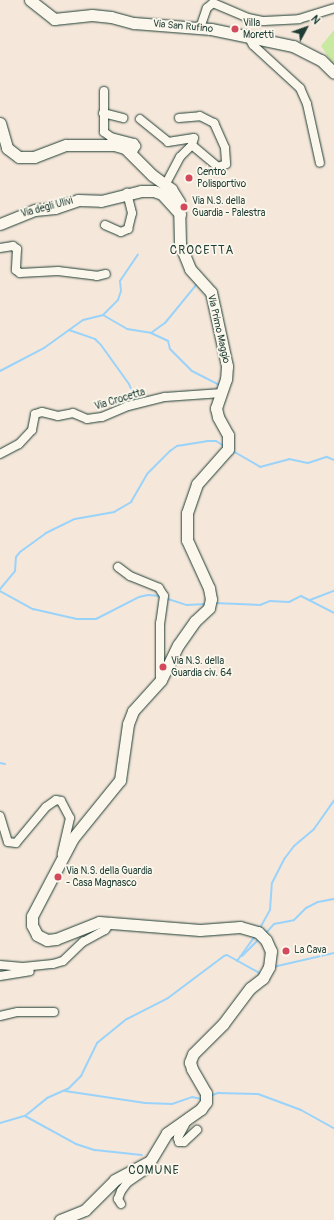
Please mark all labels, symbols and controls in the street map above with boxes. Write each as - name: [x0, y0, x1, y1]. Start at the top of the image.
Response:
- north arrow: [286, 8, 326, 48]
- text: N: [308, 13, 323, 27]
- place label: Villa Moretti: [243, 17, 274, 40]
- street label: Via San Rufino: [152, 18, 214, 36]
- marker: Villa Moretti: [230, 24, 240, 34]
- place label: Centro Polisportivo: [197, 166, 246, 190]
- marker: Centro Polisportivo: [184, 173, 194, 183]
- street label: Via degli Ulivi: [20, 195, 74, 221]
- place label: Via N.S. della Guardia - Palestra: [192, 195, 265, 218]
- marker: Via N.S. della Guardia - Palestra: [179, 202, 189, 212]
- district label: CROCETTA: [170, 244, 234, 258]
- street label: Via Primo Maggio: [204, 293, 232, 365]
- street label: Via Crocetta: [93, 387, 147, 413]
- place label: Via N.S. della Guardia civ. 64: [171, 655, 232, 678]
- marker: Via N.S. della Guardia civ. 64: [158, 662, 168, 672]
- place label: Via N.S. della Guardia - Casa Magnasco: [66, 865, 152, 888]
- marker: Via N.S. della Guardia - Casa Magnasco: [53, 872, 63, 882]
- place label: La Cava: [294, 945, 326, 957]
- marker: La Cava: [281, 946, 291, 956]
- district label: COMUNE: [128, 1164, 180, 1178]

